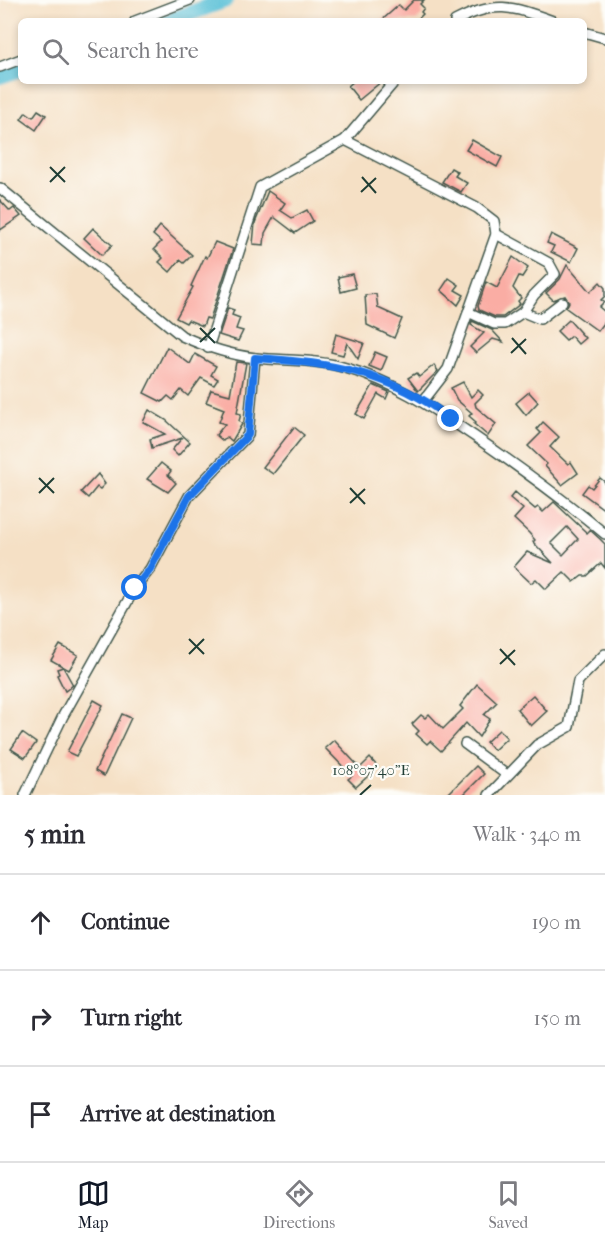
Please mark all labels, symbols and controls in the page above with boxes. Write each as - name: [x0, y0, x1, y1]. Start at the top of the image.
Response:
- search box: [18, 18, 587, 84]
- icon: search: [39, 35, 72, 68]
- text: Search here: [87, 38, 199, 64]
- route end: [437, 405, 463, 431]
- route start: [121, 574, 147, 600]
- text: 108°07'40"E: [332, 761, 410, 779]
- text: 5 min: [24, 819, 85, 850]
- text: Walk · 340 m: [473, 823, 581, 846]
- icon: ahead: [24, 906, 57, 939]
- text: Continue: [81, 909, 170, 935]
- text: 190 m: [531, 911, 581, 934]
- icon: right: [24, 1002, 57, 1035]
- text: Turn right: [81, 1005, 182, 1031]
- text: 150 m: [533, 1007, 581, 1030]
- icon: arrive: [24, 1098, 57, 1131]
- text: Arrive at destination: [81, 1101, 275, 1127]
- tab: Map: [77, 1177, 110, 1232]
- tab: Directions: [263, 1177, 335, 1232]
- tab: Saved: [489, 1177, 528, 1232]

